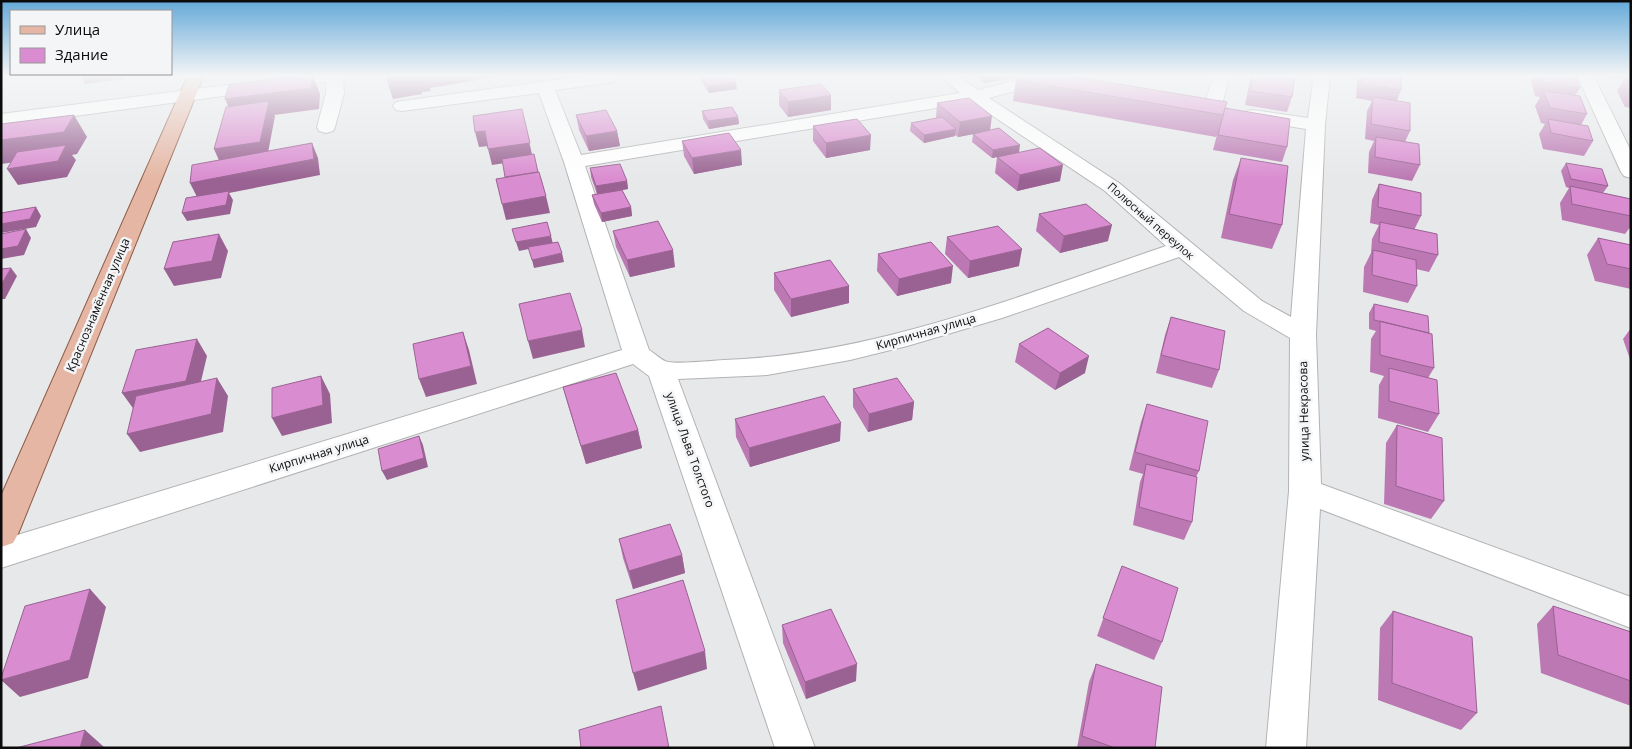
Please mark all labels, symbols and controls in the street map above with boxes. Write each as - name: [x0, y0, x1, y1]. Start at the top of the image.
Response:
- legend: [10, 10, 172, 75]
- text: Улица: [55, 19, 100, 39]
- text: Здание: [55, 44, 108, 64]
- street label: Полюсный переулок: [1105, 179, 1198, 263]
- street label: Краснознамённая улица: [62, 235, 133, 374]
- street label: Кирпичная улица: [874, 309, 978, 354]
- street label: улица Некрасова: [1294, 361, 1313, 461]
- street label: улица Льва Толстого: [662, 390, 719, 510]
- street label: Кирпичная улица: [267, 430, 371, 477]

